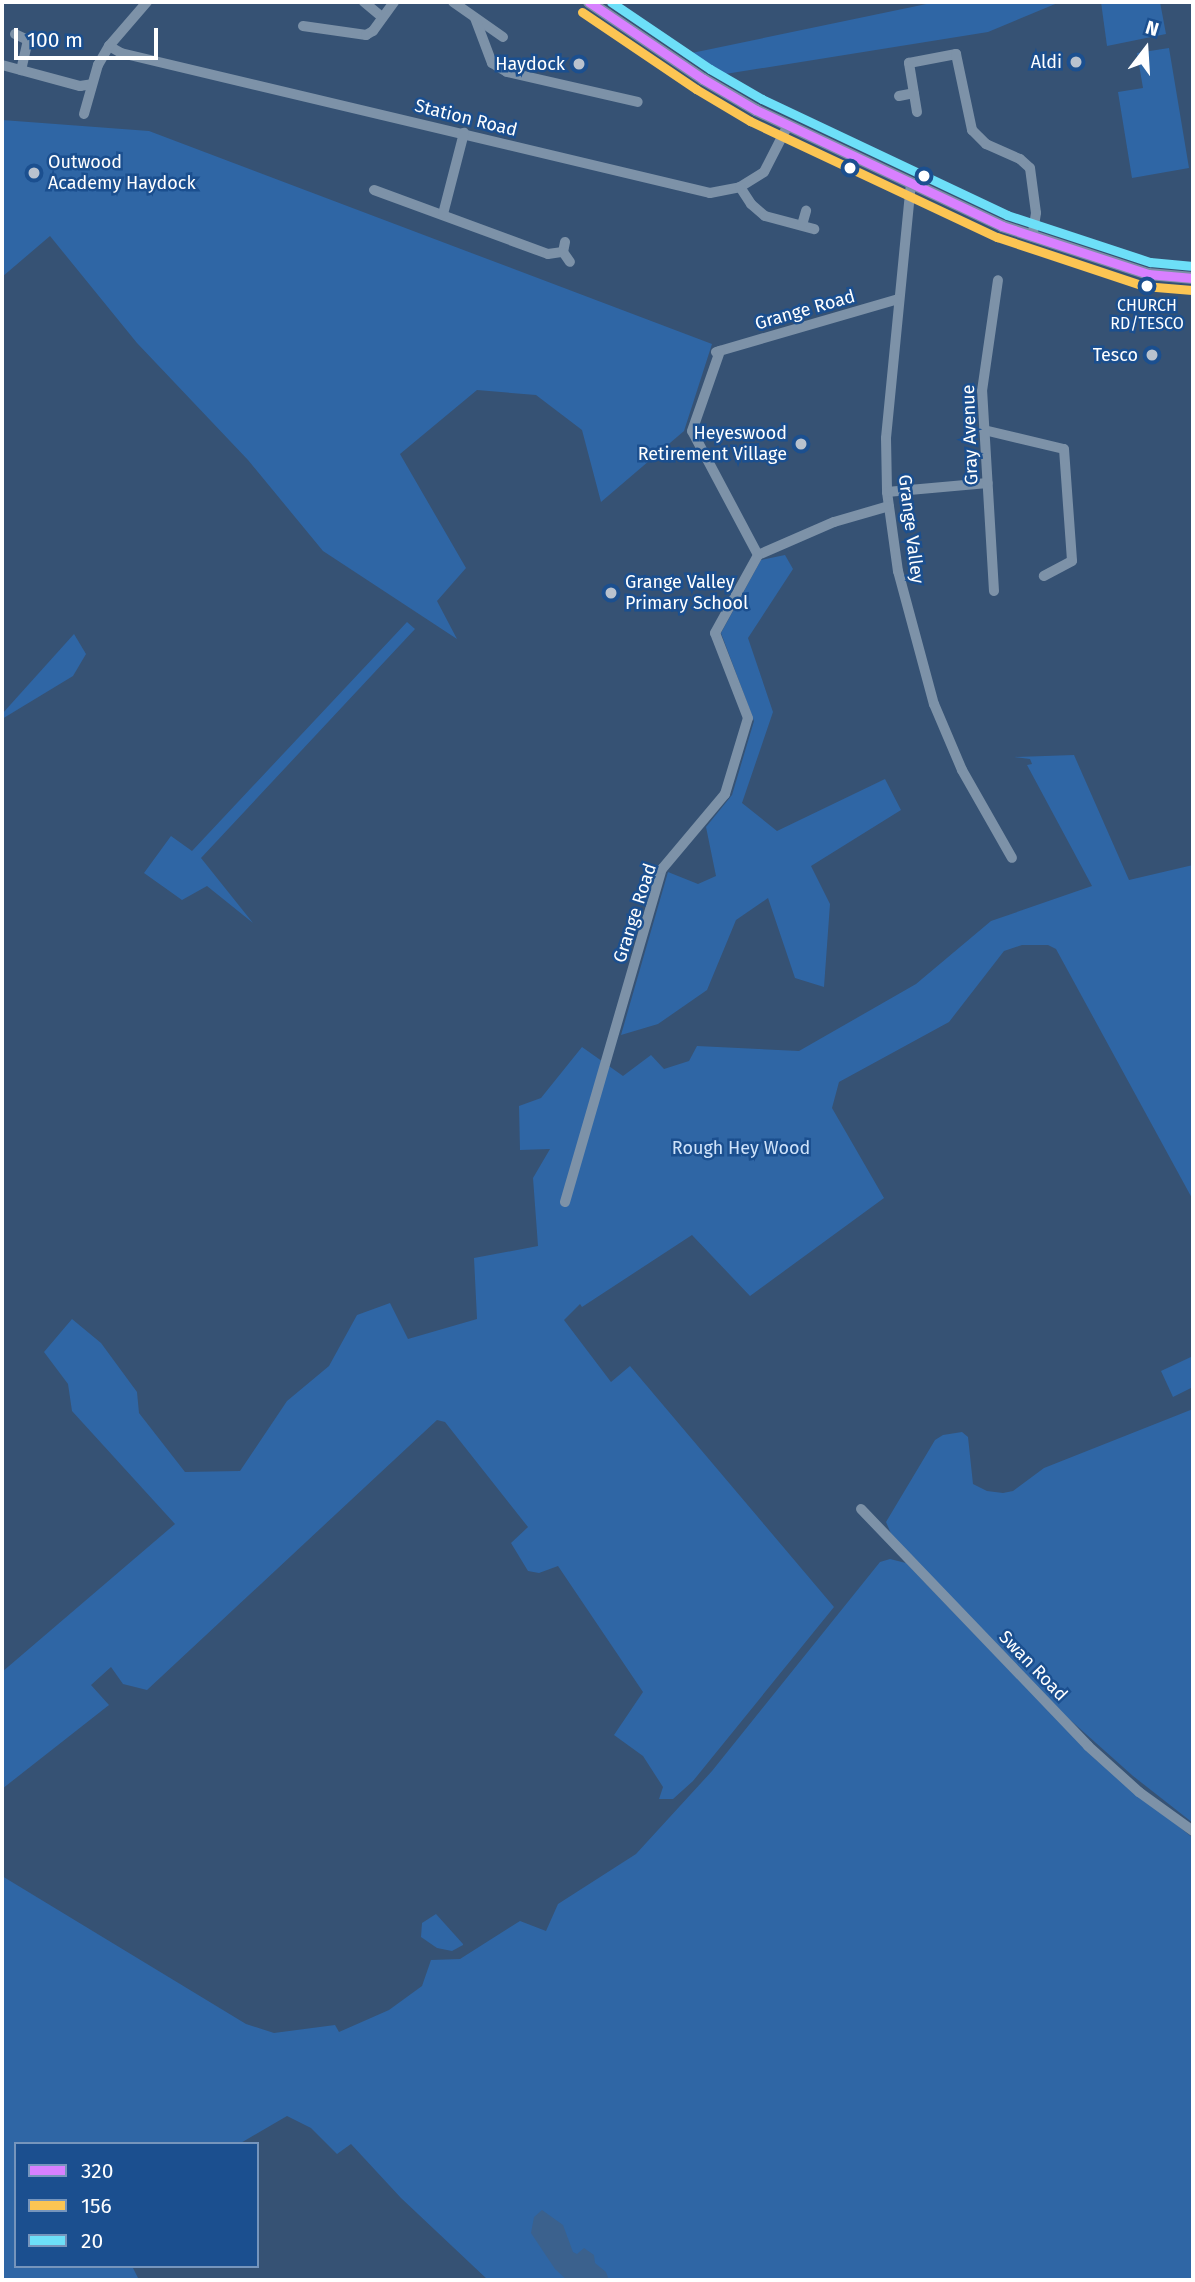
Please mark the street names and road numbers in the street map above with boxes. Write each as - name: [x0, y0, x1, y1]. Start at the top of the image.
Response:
- street label: Station Road: [413, 95, 519, 141]
- street label: Grange Road: [752, 285, 858, 335]
- street label: Gray Avenue: [957, 384, 983, 486]
- street label: Grange Valley: [894, 473, 928, 585]
- street label: Grange Road: [609, 861, 661, 965]
- street label: Swan Road: [994, 1626, 1072, 1706]

